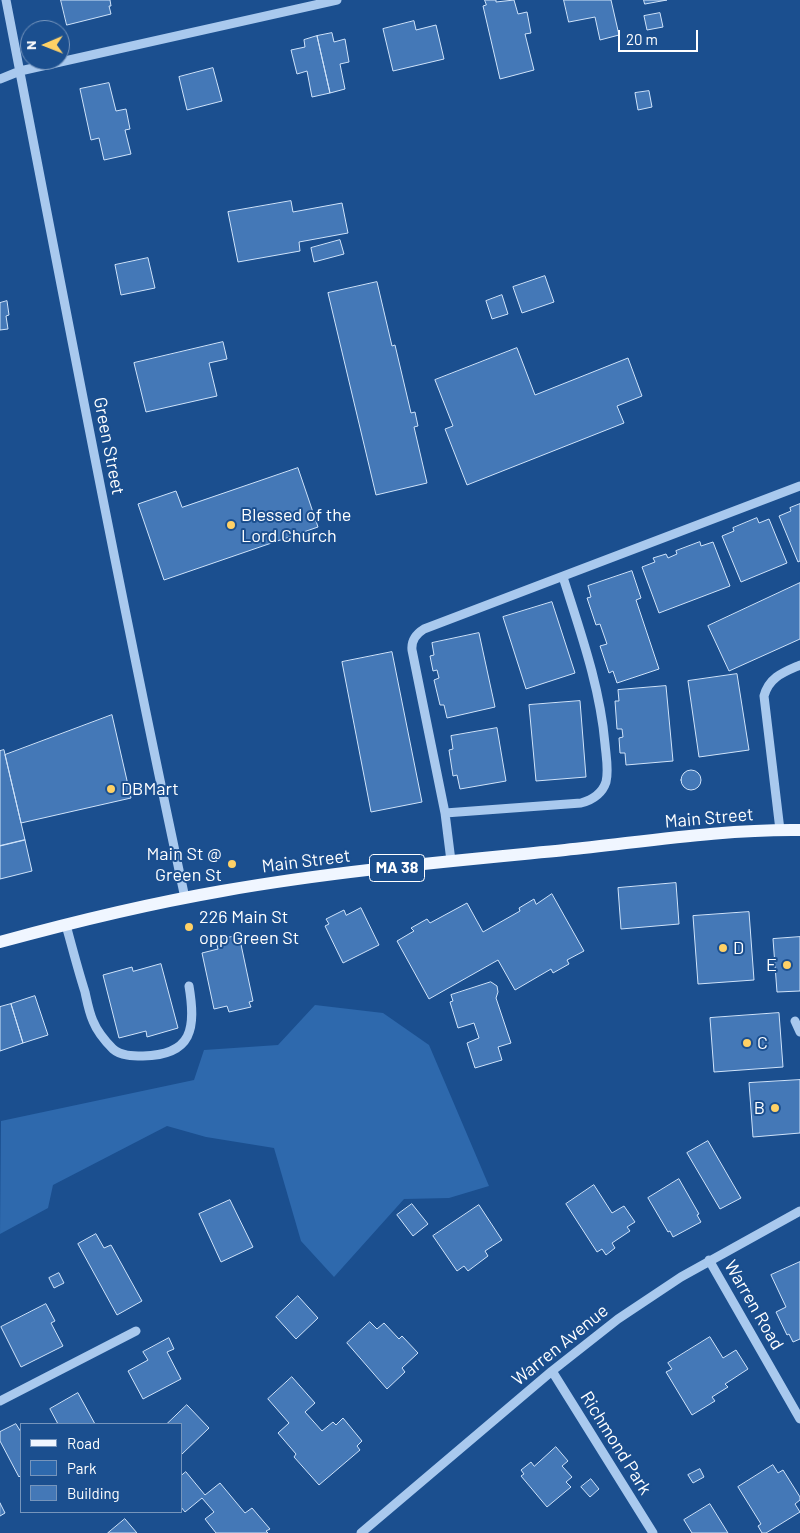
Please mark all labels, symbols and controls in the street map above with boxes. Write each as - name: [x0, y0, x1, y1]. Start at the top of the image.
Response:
- north arrow: [20, 20, 70, 70]
- scale bar: [620, 20, 700, 52]
- text: 20 m: [626, 30, 658, 48]
- text: N: [22, 40, 39, 50]
- street label: Green Street: [89, 395, 129, 497]
- place label: Blessed of the Lord Church: [241, 504, 351, 546]
- marker: Blessed of the Lord Church: [225, 519, 237, 531]
- place label: DBMart: [121, 778, 179, 800]
- marker: DBMart: [105, 783, 117, 795]
- street label: Main Street: [664, 803, 754, 833]
- place label: Main St @ Green St: [146, 843, 222, 886]
- street label: Main Street: [260, 845, 352, 877]
- road number: MA 38: [370, 854, 424, 881]
- marker: Main St @ Green St: [226, 858, 238, 870]
- place label: 226 Main St opp Green St: [199, 906, 299, 949]
- marker: 226 Main St opp Green St: [183, 921, 195, 933]
- place label: D: [733, 937, 744, 959]
- marker: D: [717, 942, 729, 954]
- place label: E: [766, 954, 777, 976]
- marker: E: [781, 959, 793, 971]
- place label: C: [757, 1032, 768, 1054]
- marker: C: [741, 1037, 753, 1049]
- place label: B: [754, 1097, 765, 1119]
- marker: B: [769, 1102, 781, 1114]
- street label: Warren Road: [720, 1256, 788, 1354]
- street label: Warren Avenue: [508, 1300, 612, 1390]
- street label: Richmond Park: [576, 1387, 656, 1499]
- legend: [20, 1423, 182, 1513]
- text: Road: [67, 1434, 100, 1452]
- text: Park: [67, 1459, 96, 1477]
- text: Building: [67, 1484, 120, 1502]

